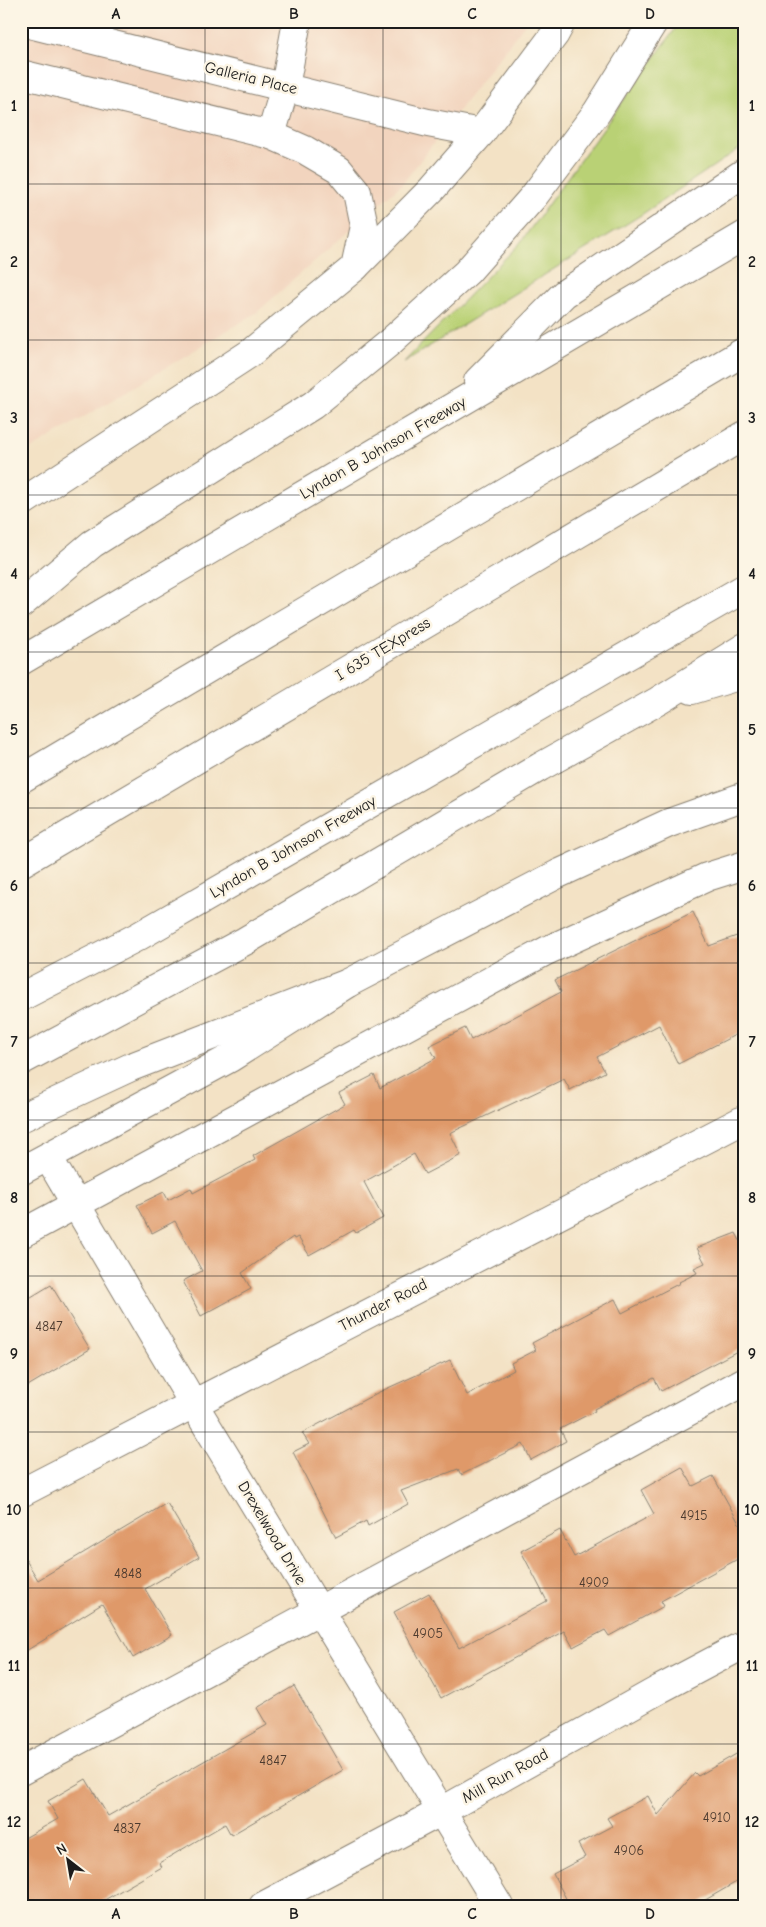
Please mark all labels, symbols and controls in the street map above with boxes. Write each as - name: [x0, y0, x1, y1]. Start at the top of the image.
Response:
- text: A: [112, 5, 121, 23]
- text: B: [289, 5, 299, 23]
- text: C: [467, 5, 477, 23]
- text: D: [645, 5, 655, 23]
- street label: Galleria Place: [203, 58, 299, 98]
- text: 1: [11, 97, 17, 115]
- text: 1: [749, 97, 755, 115]
- text: 2: [10, 253, 18, 271]
- text: 2: [748, 253, 756, 271]
- street label: Lyndon B Johnson Freeway: [297, 393, 470, 503]
- text: 3: [10, 409, 18, 427]
- text: 3: [748, 409, 756, 427]
- text: 4: [10, 565, 18, 583]
- text: 4: [748, 565, 756, 583]
- street label: I 635 TEXpress: [332, 613, 434, 684]
- text: 5: [10, 721, 18, 739]
- text: 5: [748, 721, 756, 739]
- street label: Lyndon B Johnson Freeway: [207, 792, 380, 902]
- text: 6: [10, 877, 18, 895]
- text: 6: [748, 877, 756, 895]
- text: 7: [10, 1033, 18, 1051]
- text: 7: [748, 1033, 756, 1051]
- text: 8: [10, 1189, 18, 1207]
- text: 8: [748, 1189, 756, 1207]
- street label: Thunder Road: [336, 1275, 430, 1335]
- house number: 4847: [35, 1318, 63, 1335]
- text: 9: [10, 1345, 18, 1363]
- text: 9: [748, 1345, 756, 1363]
- street label: Drexelwood Drive: [234, 1478, 310, 1588]
- text: 10: [6, 1501, 22, 1519]
- text: 10: [744, 1501, 760, 1519]
- house number: 4915: [680, 1507, 708, 1524]
- house number: 4848: [114, 1565, 142, 1582]
- house number: 4909: [579, 1574, 609, 1591]
- house number: 4905: [413, 1625, 443, 1642]
- text: 11: [8, 1657, 20, 1675]
- text: 11: [746, 1657, 758, 1675]
- street label: Mill Run Road: [459, 1745, 551, 1807]
- house number: 4847: [259, 1752, 287, 1769]
- house number: 4910: [703, 1809, 731, 1826]
- text: 12: [7, 1813, 21, 1831]
- text: 12: [745, 1813, 759, 1831]
- house number: 4837: [113, 1820, 141, 1837]
- north arrow: [42, 1834, 92, 1884]
- text: N: [53, 1840, 70, 1859]
- house number: 4906: [614, 1842, 644, 1859]
- text: A: [112, 1905, 121, 1923]
- text: B: [289, 1905, 299, 1923]
- text: C: [467, 1905, 477, 1923]
- text: D: [645, 1905, 655, 1923]

